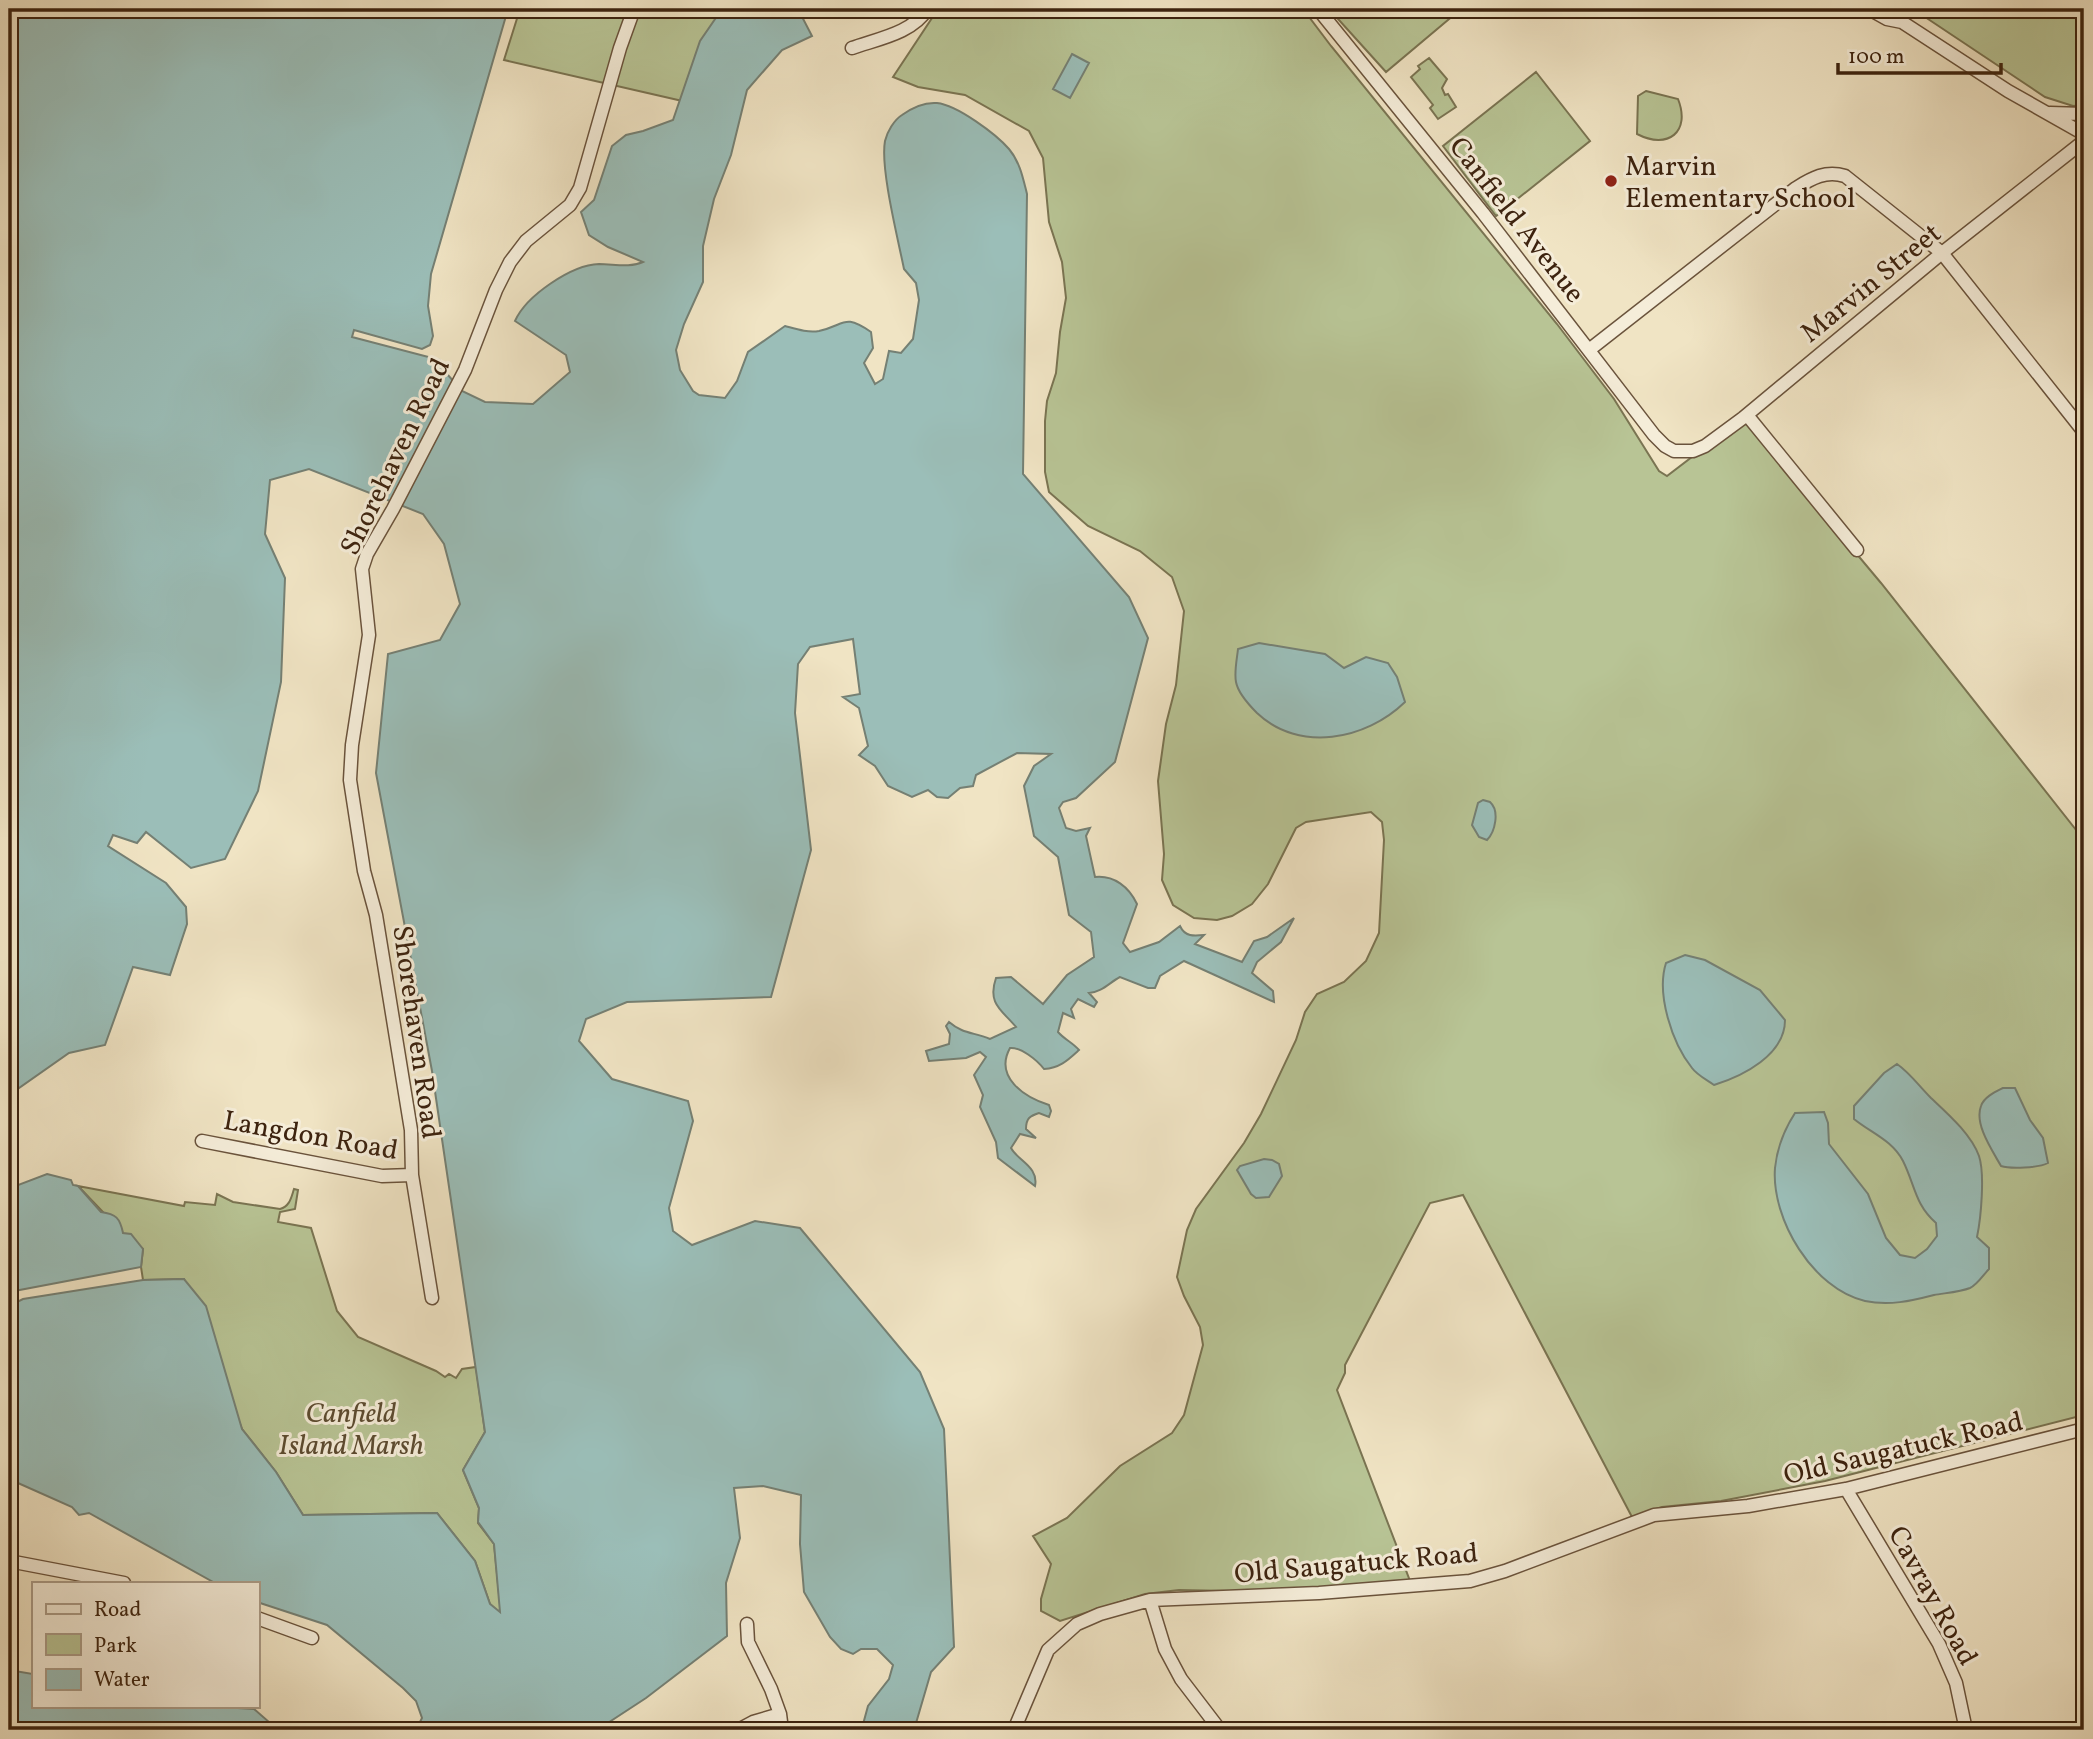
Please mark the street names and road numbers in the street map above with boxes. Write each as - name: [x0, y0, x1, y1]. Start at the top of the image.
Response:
- street label: Canfield Avenue: [1439, 129, 1593, 312]
- street label: Marvin Street: [1793, 215, 1950, 353]
- street label: Shorehaven Road: [332, 352, 461, 562]
- street label: Shorehaven Road: [381, 923, 450, 1142]
- street label: Langdon Road: [220, 1102, 401, 1171]
- street label: Old Saugatuck Road: [1780, 1403, 2027, 1496]
- street label: Cavray Road: [1877, 1519, 1986, 1673]
- street label: Old Saugatuck Road: [1233, 1534, 1480, 1595]

